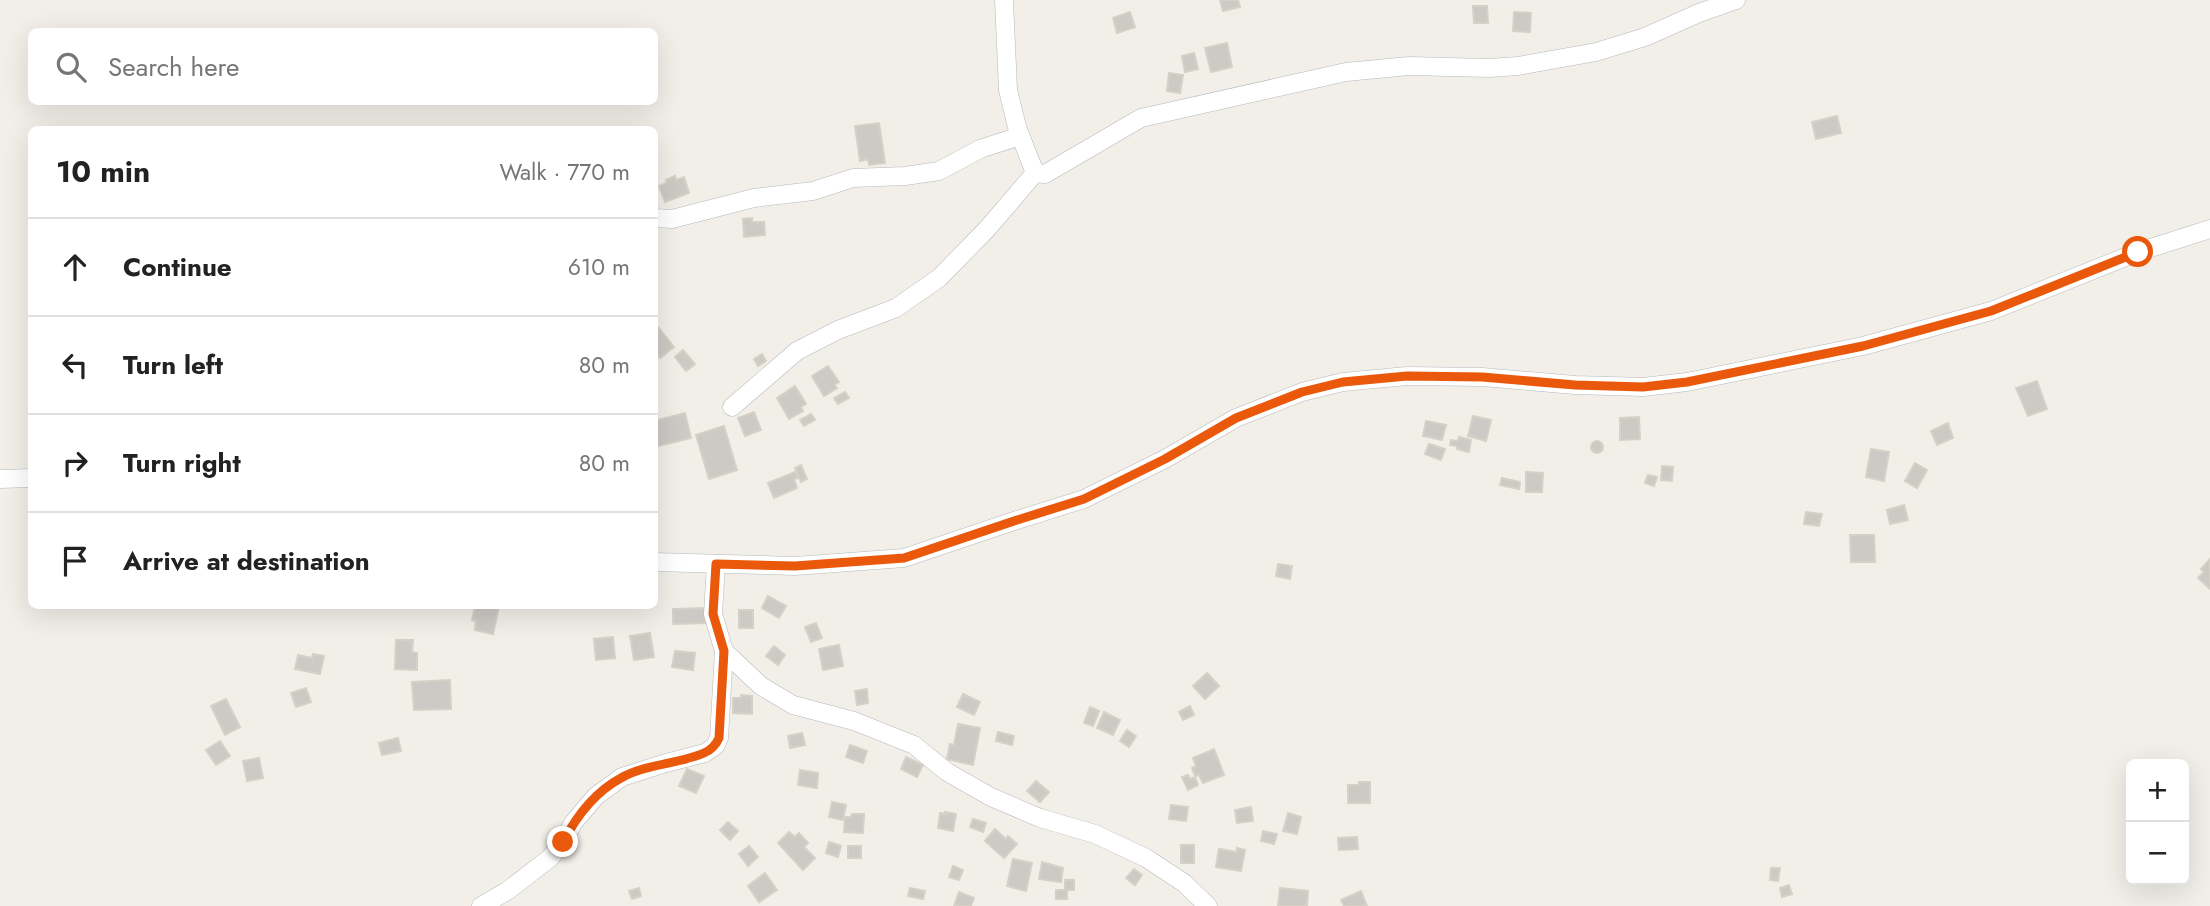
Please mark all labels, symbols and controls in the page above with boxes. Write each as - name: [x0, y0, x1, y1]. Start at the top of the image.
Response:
- search box: [28, 28, 658, 105]
- icon: search: [52, 48, 90, 86]
- text: Search here: [108, 48, 240, 86]
- text: 10 min: [56, 150, 150, 193]
- text: Walk · 770 m: [500, 155, 630, 189]
- route start: [2122, 236, 2153, 267]
- icon: ahead: [56, 248, 94, 286]
- text: Continue: [123, 248, 232, 286]
- text: 610 m: [568, 250, 630, 284]
- icon: left: [56, 346, 94, 384]
- text: Turn left: [123, 346, 223, 384]
- text: 80 m: [579, 348, 630, 382]
- icon: right: [56, 444, 94, 482]
- text: Turn right: [123, 444, 241, 482]
- text: 80 m: [579, 446, 630, 480]
- icon: arrive: [56, 542, 94, 580]
- text: Arrive at destination: [123, 542, 370, 580]
- map controls: [2126, 759, 2189, 885]
- button: +: [2126, 759, 2189, 822]
- button: −: [2126, 822, 2189, 885]
- route end: [547, 826, 578, 857]

